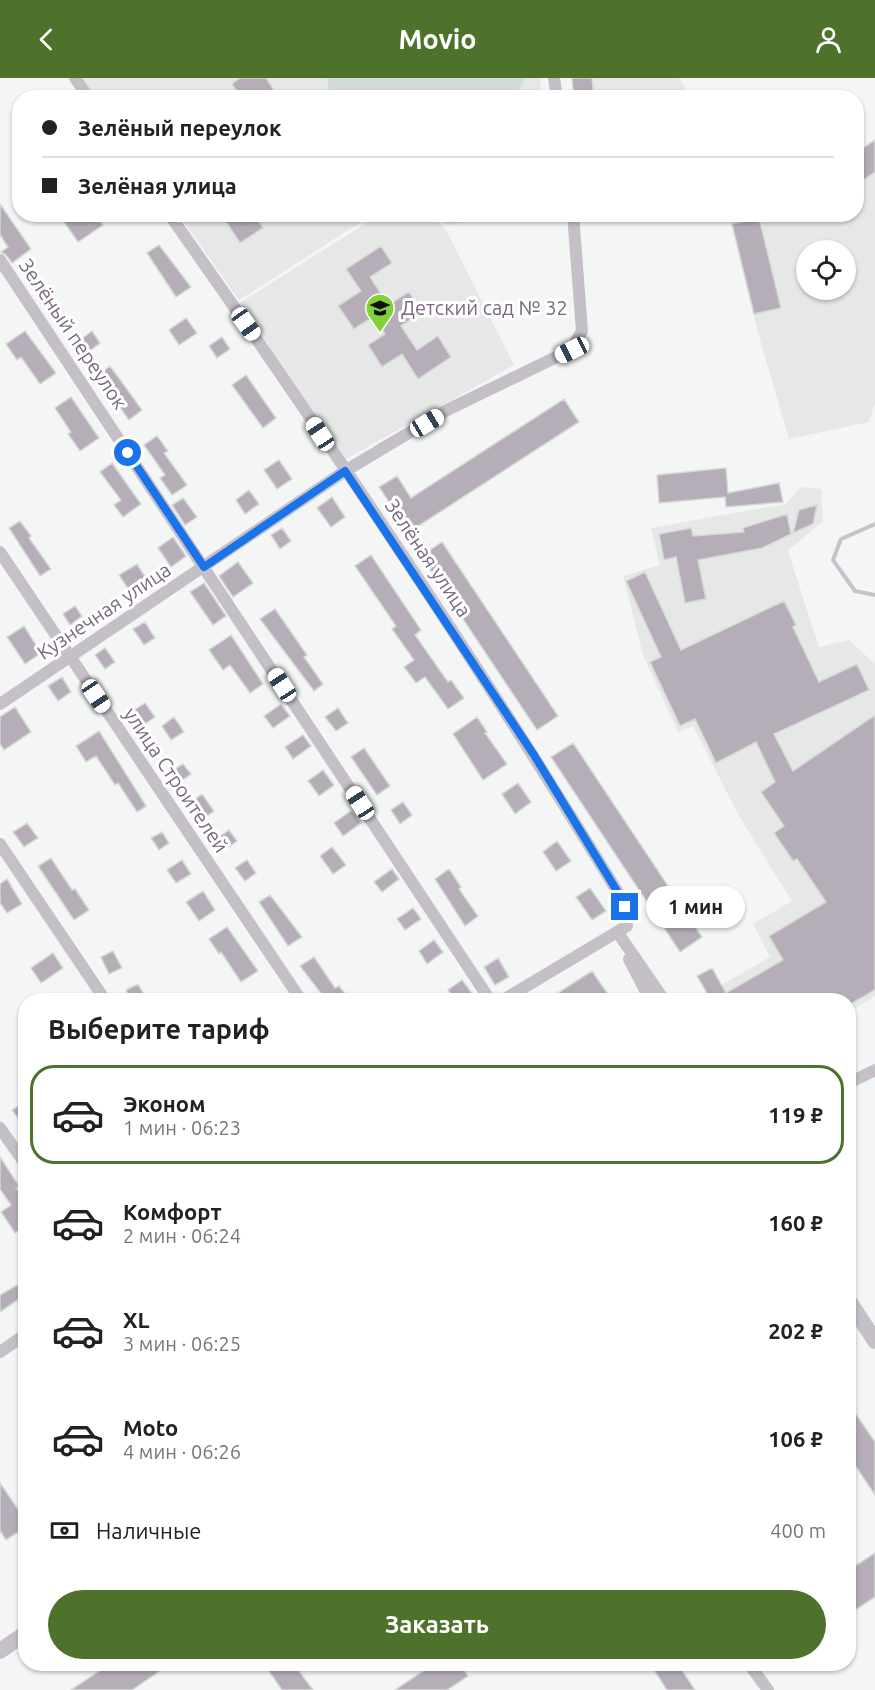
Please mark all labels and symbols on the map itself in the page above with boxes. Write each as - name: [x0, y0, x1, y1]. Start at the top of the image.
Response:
- street label: Зелёный переулок: [15, 254, 132, 413]
- school or university icon: Детский сад № 32: [364, 292, 396, 334]
- place label: Детский сад № 32: [401, 296, 568, 319]
- car: [228, 304, 264, 344]
- car: [552, 334, 592, 366]
- car: [407, 406, 447, 440]
- car: [303, 414, 337, 454]
- route start: [114, 439, 141, 466]
- street label: Зелёная улица: [381, 494, 476, 621]
- street label: Кузнечная улица: [33, 557, 175, 664]
- car: [265, 665, 299, 705]
- car: [78, 676, 114, 716]
- street label: улица Строителей: [119, 703, 233, 857]
- car: [343, 783, 377, 823]
- callout: 1 мин: [646, 886, 745, 928]
- route end: [611, 893, 638, 920]

